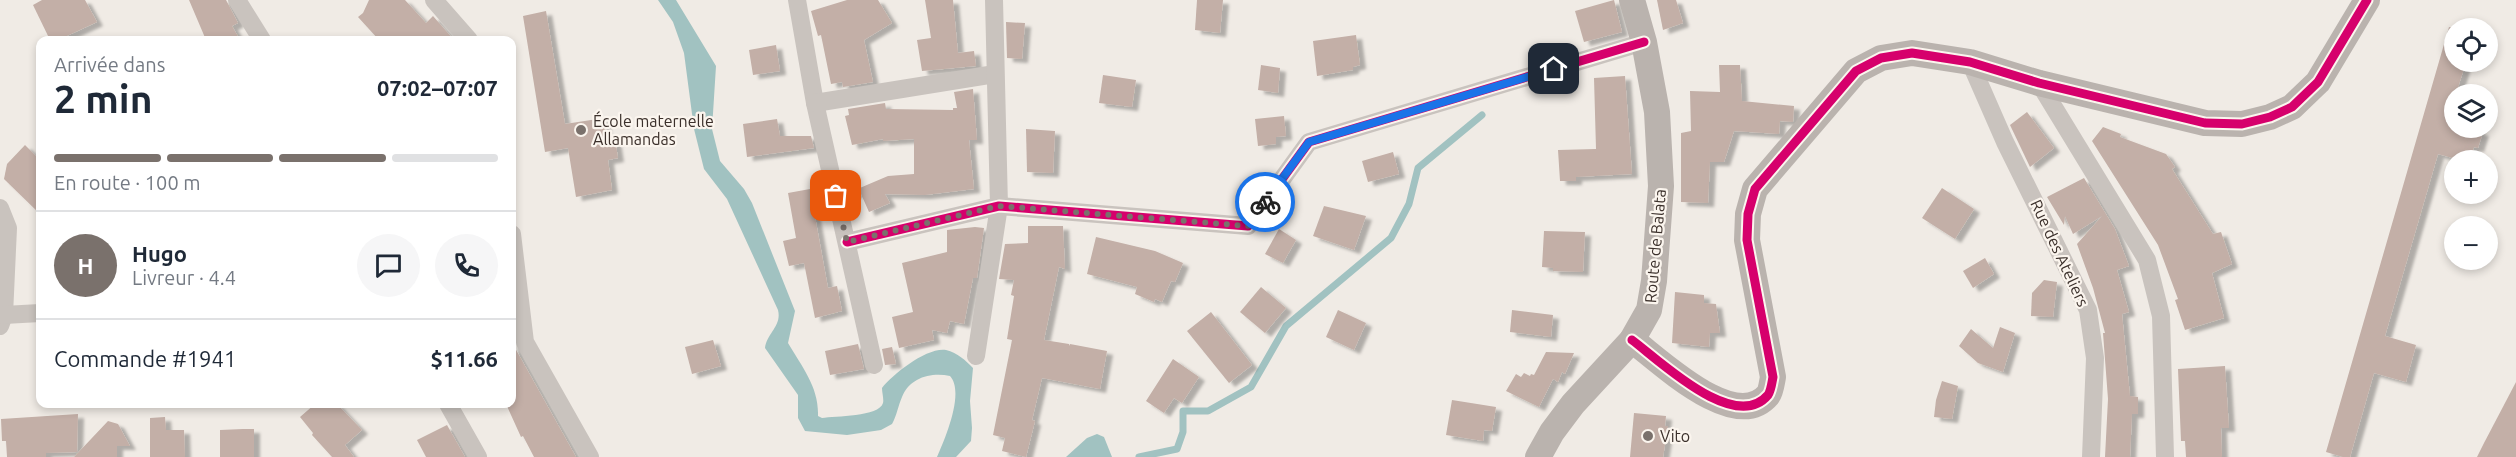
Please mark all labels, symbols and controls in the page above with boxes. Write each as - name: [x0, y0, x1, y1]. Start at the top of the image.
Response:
- map controls: [2444, 18, 2498, 270]
- button: locate: [2444, 18, 2498, 72]
- pin: [1528, 43, 1579, 94]
- icon: home: [1537, 52, 1570, 85]
- text: Arrivée dans: [54, 53, 165, 76]
- text: 07:02–07:07: [377, 75, 498, 100]
- text: 2 min: [54, 77, 153, 120]
- button: layers: [2444, 84, 2498, 138]
- place label: École maternelle Allamandas: [593, 110, 714, 148]
- marker: École maternelle Allamandas: [574, 123, 588, 137]
- button: +: [2444, 150, 2498, 204]
- pin: [810, 170, 861, 221]
- text: En route · 100 m: [54, 171, 201, 194]
- courier: [1235, 172, 1295, 232]
- icon: bag: [819, 179, 852, 212]
- icon: bike: [1249, 186, 1282, 219]
- street label: Route de Balata: [1641, 188, 1669, 304]
- street label: Rue des Ateliers: [2027, 197, 2093, 309]
- button: −: [2444, 216, 2498, 270]
- button: chat: [357, 234, 420, 297]
- button: phone: [435, 234, 498, 297]
- text: Hugo: [132, 241, 187, 266]
- text: H: [78, 253, 93, 278]
- text: Livreur · 4.4: [132, 266, 236, 289]
- text: Commande #1941: [54, 346, 236, 371]
- text: $11.66: [431, 346, 498, 371]
- place label: Vito: [1660, 427, 1690, 445]
- marker: Vito: [1641, 429, 1655, 443]

